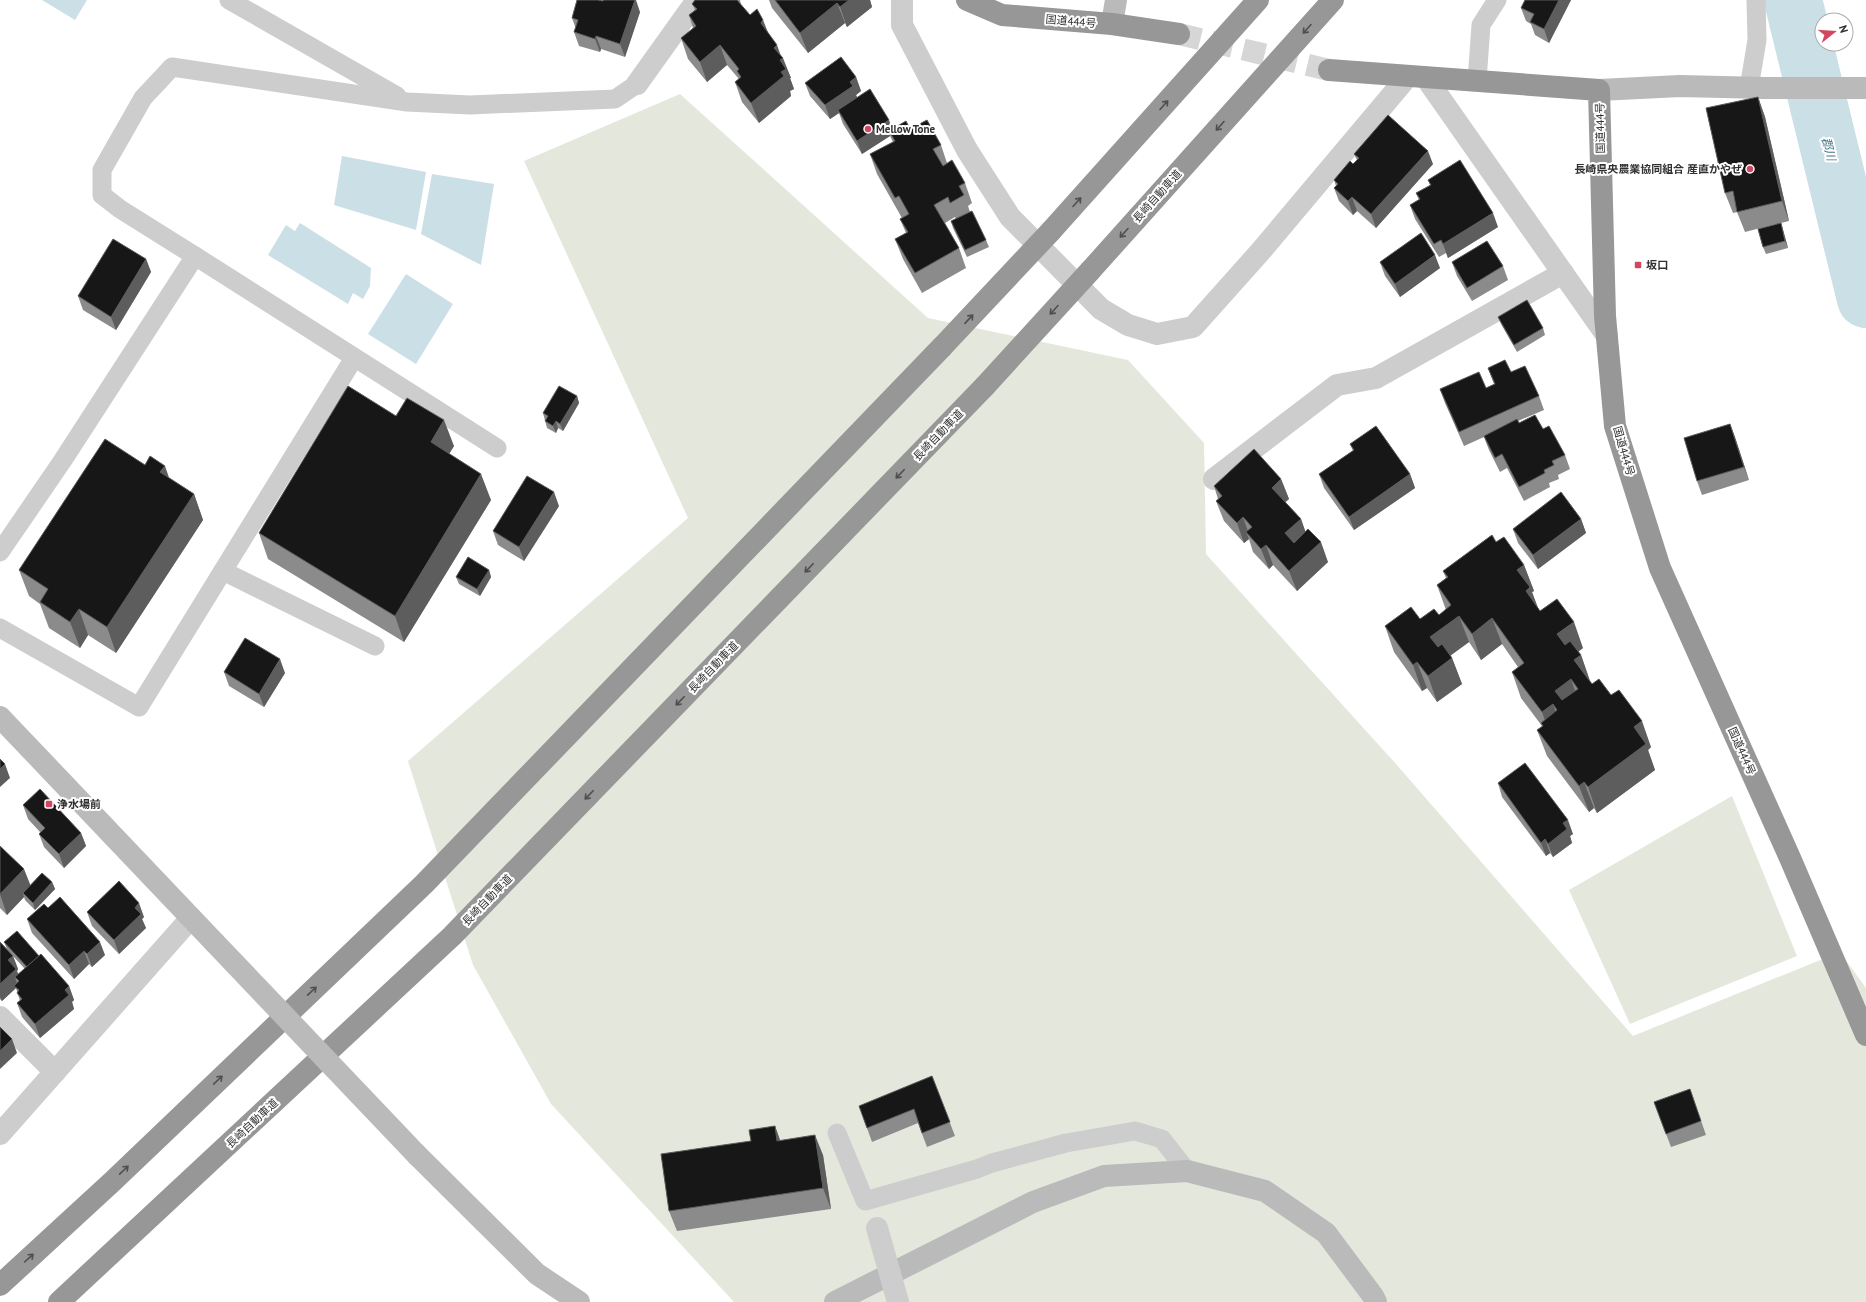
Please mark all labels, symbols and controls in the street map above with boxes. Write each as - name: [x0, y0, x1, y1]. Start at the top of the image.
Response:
- street label: 国道444号: [1045, 12, 1097, 30]
- north arrow: [1814, 12, 1854, 52]
- one-way arrow: [1302, 24, 1312, 34]
- text: N: [1836, 24, 1851, 35]
- one-way arrow: [1159, 100, 1168, 110]
- street label: 国道444号: [1593, 102, 1607, 154]
- one-way arrow: [1216, 120, 1225, 131]
- place label: Mellow Tone: [876, 122, 935, 136]
- marker: Mellow Tone: [863, 124, 873, 134]
- water label: 郡川: [1819, 136, 1840, 164]
- place label: 長崎県央農業協同組合 産直かやぜ: [1574, 162, 1742, 176]
- marker: 長崎県央農業協同組合 産直かやぜ: [1745, 164, 1755, 174]
- street label: 長崎自動車道: [1130, 167, 1184, 225]
- one-way arrow: [1072, 197, 1081, 207]
- one-way arrow: [1119, 228, 1129, 238]
- place label: 坂口: [1646, 258, 1668, 272]
- marker: 坂口: [1633, 260, 1643, 270]
- one-way arrow: [1050, 305, 1059, 315]
- one-way arrow: [964, 314, 973, 324]
- street label: 長崎自動車道: [910, 406, 966, 464]
- street label: 国道444号: [1610, 425, 1638, 477]
- one-way arrow: [895, 469, 905, 479]
- one-way arrow: [804, 563, 814, 573]
- street label: 長崎自動車道: [685, 638, 741, 696]
- one-way arrow: [675, 696, 685, 706]
- street label: 国道444号: [1725, 725, 1759, 777]
- one-way arrow: [584, 790, 594, 800]
- place label: 浄水場前: [57, 797, 101, 811]
- marker: 浄水場前: [44, 799, 54, 809]
- street label: 長崎自動車道: [459, 871, 515, 929]
- one-way arrow: [307, 986, 318, 995]
- one-way arrow: [213, 1076, 224, 1085]
- street label: 長崎自動車道: [223, 1095, 281, 1151]
- one-way arrow: [119, 1165, 129, 1175]
- one-way arrow: [24, 1254, 34, 1263]

